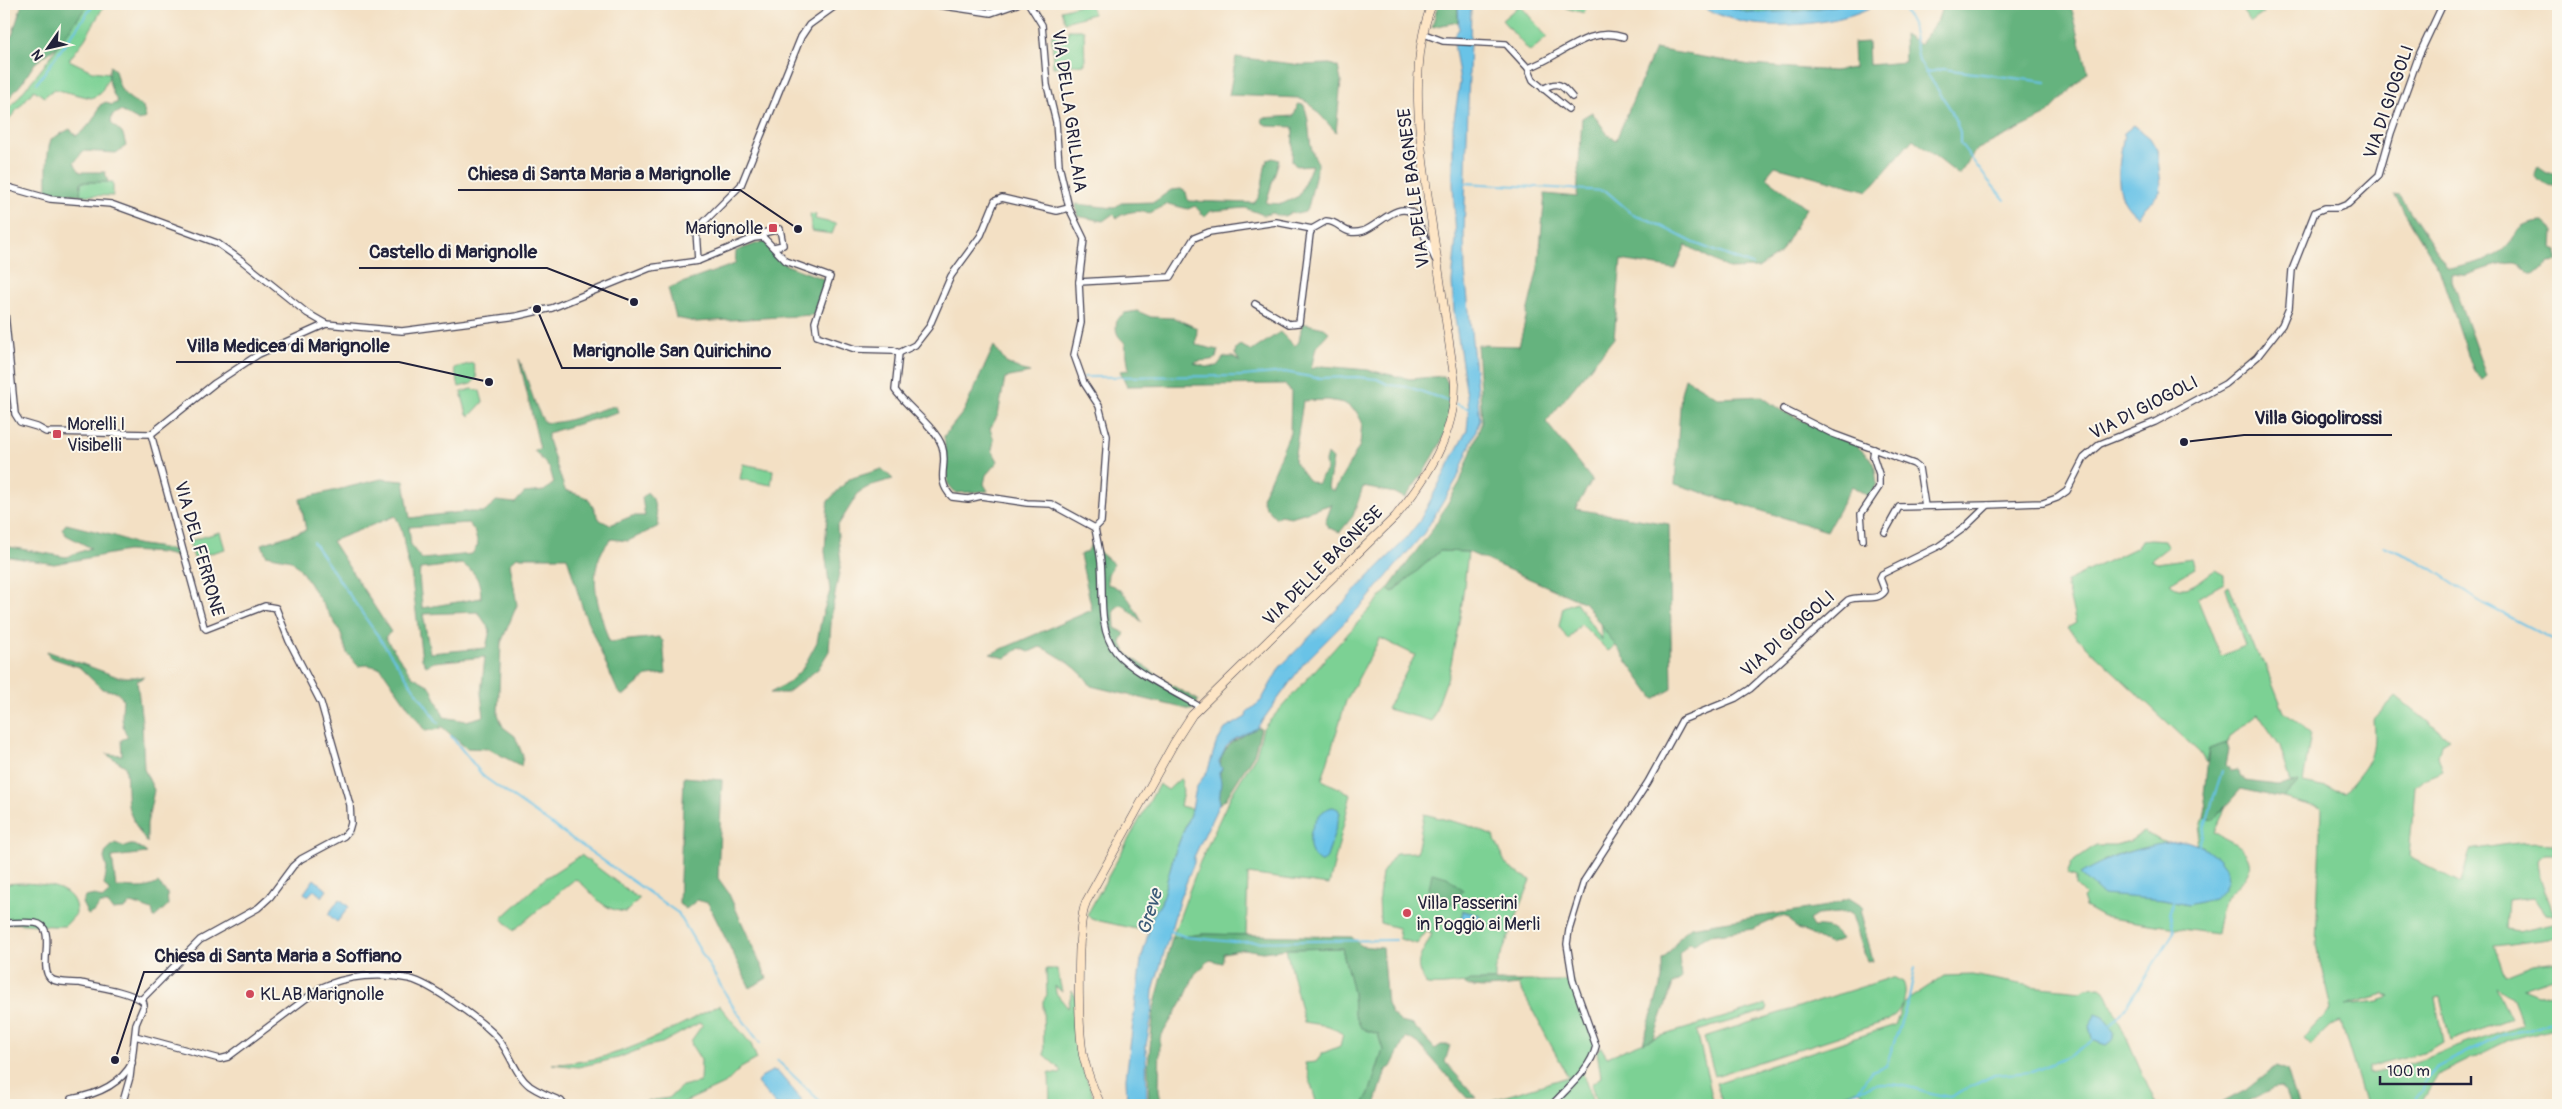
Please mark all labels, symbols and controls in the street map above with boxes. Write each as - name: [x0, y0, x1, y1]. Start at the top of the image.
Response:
- north arrow: [22, 22, 72, 72]
- street label: VIA DELLA GRILLAIA: [1046, 28, 1092, 194]
- street label: VIA DI GIOGOLI: [2359, 42, 2419, 162]
- text: N: [28, 46, 47, 64]
- street label: VIA DELLE BAGNESE: [1393, 107, 1435, 269]
- callout: Chiesa di Santa Maria a Marignolle: [458, 156, 740, 190]
- text: Chiesa di Santa Maria a Marignolle: [468, 162, 731, 186]
- place label: Marignolle: [685, 217, 763, 240]
- marker: Marignolle: [767, 222, 779, 234]
- callout: Castello di Marignolle: [359, 234, 547, 268]
- text: Castello di Marignolle: [369, 240, 538, 264]
- callout: Villa Medicea di Marignolle: [176, 328, 399, 362]
- text: Villa Medicea di Marignolle: [186, 334, 390, 358]
- callout: Marignolle San Quirichino: [562, 334, 781, 368]
- text: Marignolle San Quirichino: [573, 339, 772, 363]
- street label: VIA DI GIOGOLI: [2086, 371, 2202, 445]
- callout: Villa Giogolirossi: [2244, 401, 2392, 435]
- text: Villa Giogolirossi: [2254, 406, 2382, 430]
- place label: Morelli I Visibelli: [67, 413, 125, 457]
- marker: Morelli I Visibelli: [51, 428, 63, 440]
- street label: VIA DEL FERRONE: [169, 478, 229, 620]
- street label: VIA DELLE BAGNESE: [1258, 501, 1388, 631]
- street label: VIA DI GIOGOLI: [1736, 586, 1840, 682]
- water label: Greve: [1132, 885, 1169, 938]
- place label: Villa Passerini in Poggio ai Merli: [1417, 892, 1540, 936]
- marker: Villa Passerini in Poggio ai Merli: [1401, 907, 1413, 919]
- callout: Chiesa di Santa Maria a Soffiano: [144, 938, 412, 972]
- text: Chiesa di Santa Maria a Soffiano: [154, 944, 403, 968]
- place label: KLAB Marignolle: [260, 983, 384, 1006]
- marker: KLAB Marignolle: [244, 988, 256, 1000]
- scale bar: [2380, 1054, 2471, 1086]
- text: 100 m: [2387, 1062, 2430, 1081]

